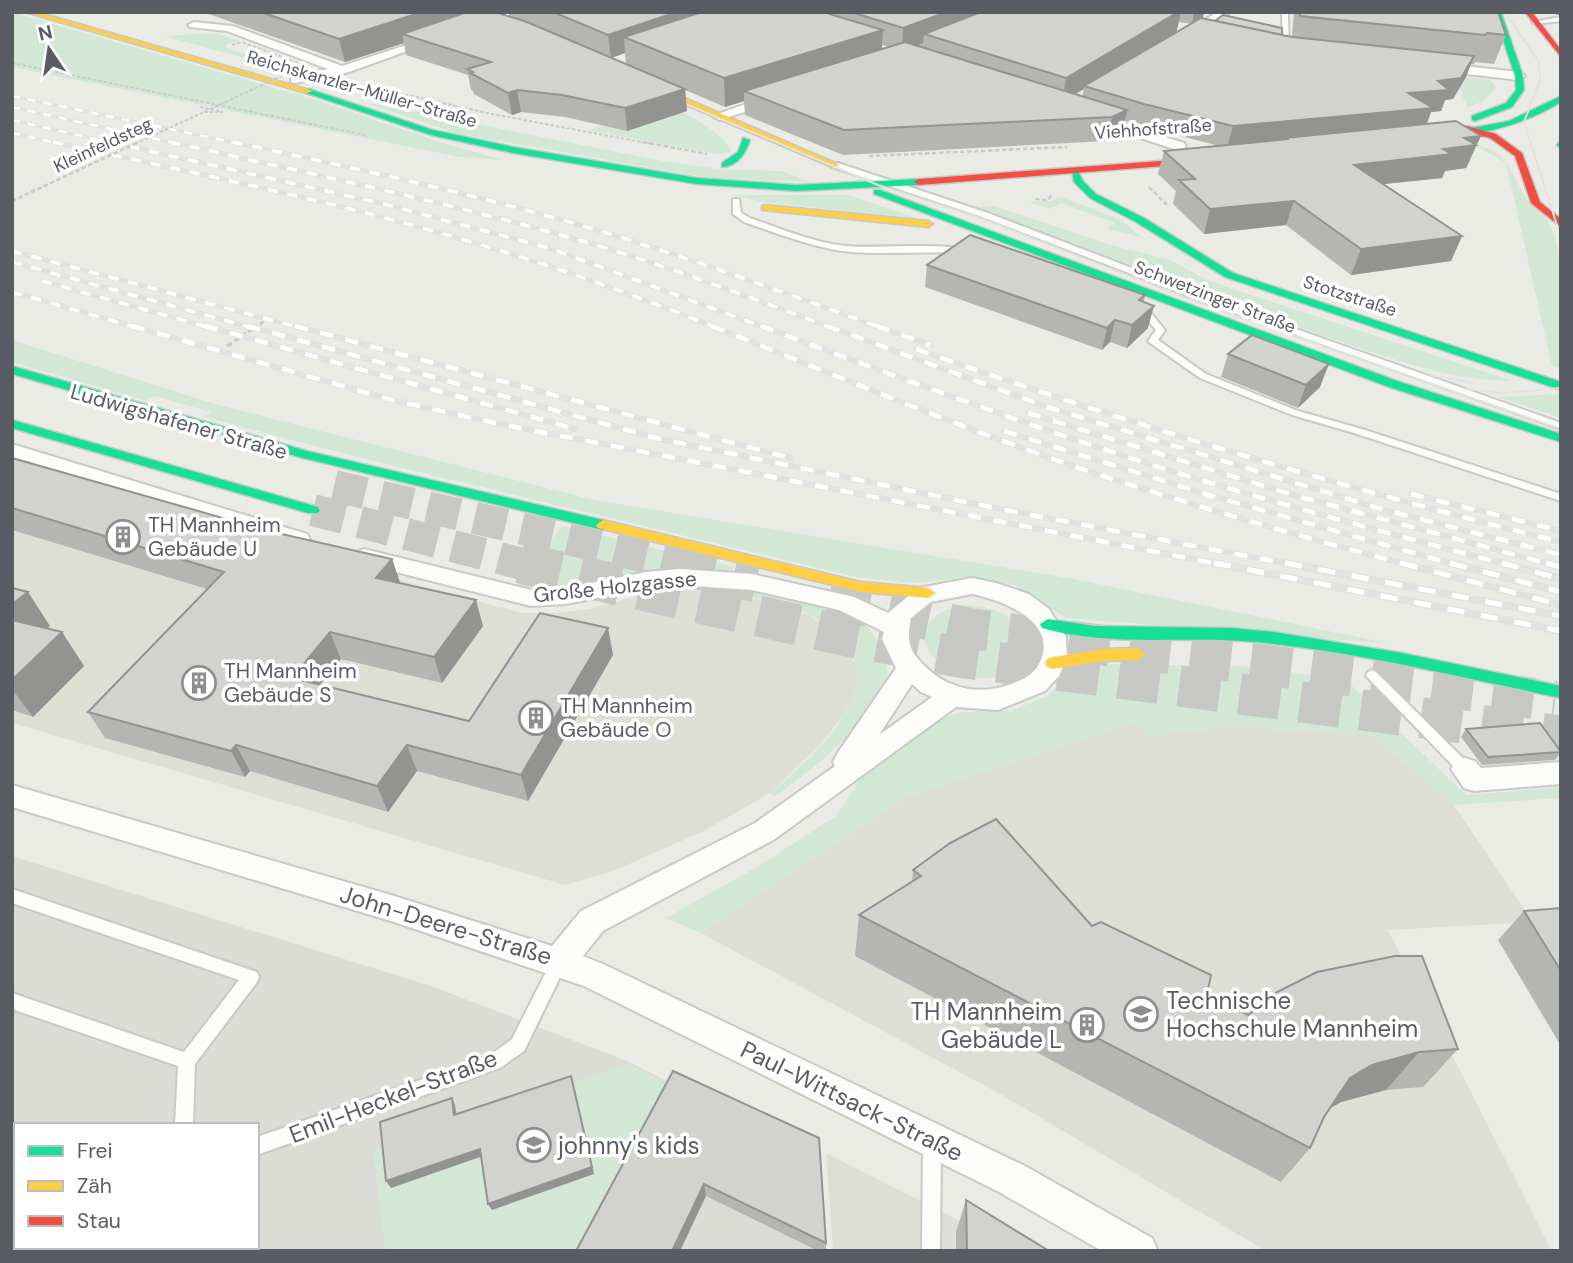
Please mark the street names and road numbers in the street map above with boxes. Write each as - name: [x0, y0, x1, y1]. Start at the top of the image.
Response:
- street label: Reichskanzler-Müller-Straße: [244, 45, 480, 133]
- street label: Kleinfeldsteg: [50, 112, 156, 178]
- street label: Viehhofstraße: [1093, 113, 1213, 145]
- street label: Schwetzinger Straße: [1131, 255, 1299, 339]
- street label: Stotzstraße: [1300, 270, 1400, 322]
- street label: Ludwigshafener Straße: [67, 378, 291, 466]
- street label: Große Holzgasse: [532, 564, 698, 609]
- street label: John-Deere-Straße: [336, 878, 556, 972]
- street label: Paul-Wittsack-Straße: [736, 1034, 968, 1168]
- street label: Emil-Heckel-Straße: [285, 1042, 501, 1150]

